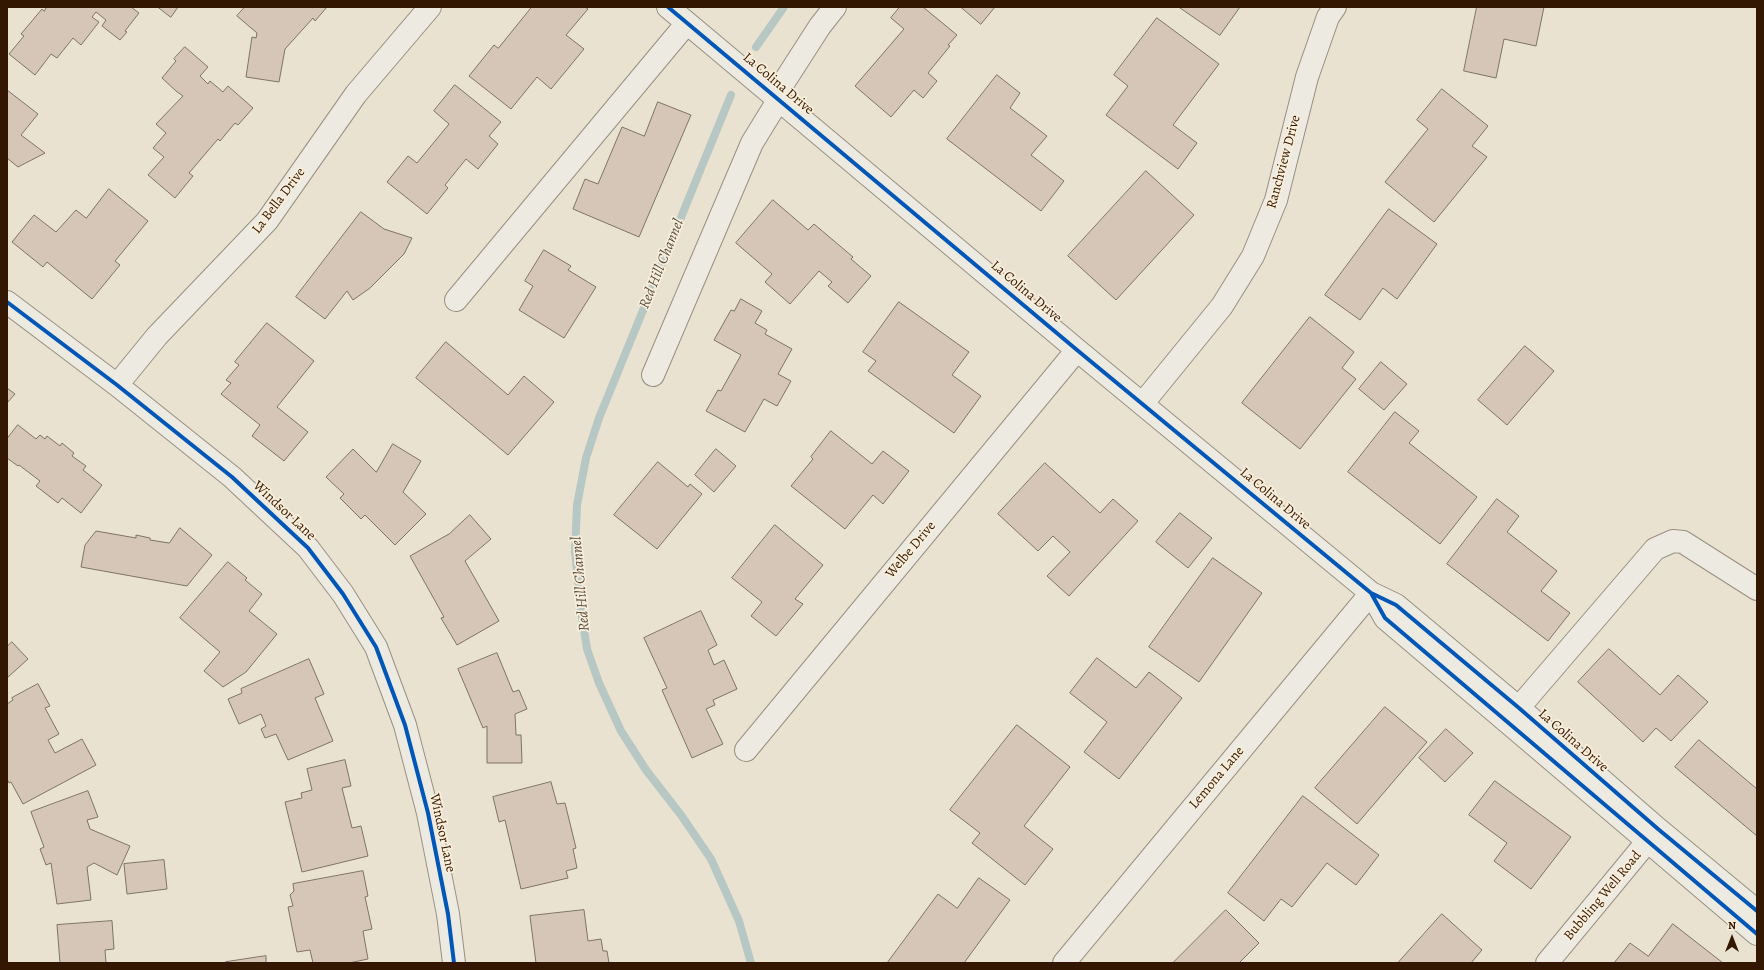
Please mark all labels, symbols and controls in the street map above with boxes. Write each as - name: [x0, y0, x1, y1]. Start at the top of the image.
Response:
- street label: La Colina Drive: [739, 49, 817, 119]
- street label: Ranchview Drive: [1263, 113, 1305, 211]
- street label: La Bella Drive: [249, 165, 309, 237]
- water label: Red Hill Channel: [636, 217, 688, 311]
- street label: La Colina Drive: [987, 257, 1065, 327]
- street label: La Colina Drive: [1236, 464, 1314, 534]
- street label: Windsor Lane: [249, 478, 319, 544]
- street label: Welbe Drive: [882, 518, 940, 582]
- water label: Red Hill Channel: [568, 536, 594, 632]
- street label: La Colina Drive: [1534, 706, 1612, 776]
- street label: Lemona Lane: [1186, 743, 1248, 813]
- street label: Windsor Lane: [425, 792, 459, 874]
- street label: Bubbling Well Road: [1561, 848, 1645, 944]
- north arrow: [1712, 918, 1752, 958]
- text: N: [1728, 918, 1736, 933]

